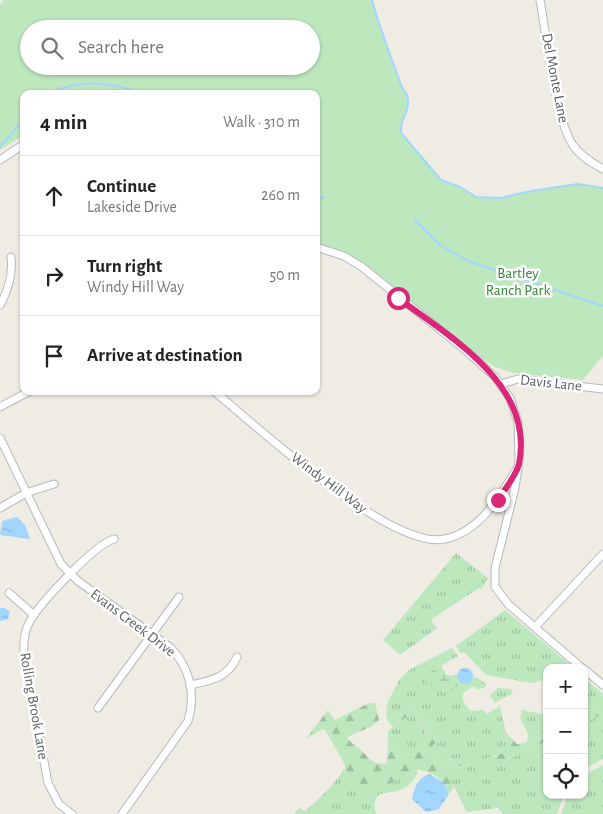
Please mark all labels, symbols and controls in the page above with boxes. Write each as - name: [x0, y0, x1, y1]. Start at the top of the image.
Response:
- search box: [20, 20, 320, 75]
- street label: Del Monte Lane: [539, 32, 571, 124]
- icon: search: [38, 34, 66, 62]
- text: Search here: [78, 38, 164, 57]
- text: 4 min: [40, 112, 87, 133]
- text: Walk · 310 m: [223, 114, 300, 130]
- text: Continue: [87, 177, 156, 196]
- icon: ahead: [40, 182, 68, 210]
- text: 260 m: [261, 187, 300, 203]
- text: Lakeside Drive: [87, 199, 177, 215]
- text: Turn right: [87, 257, 162, 276]
- icon: right: [40, 262, 68, 290]
- park label: Bartley Ranch Park: [486, 266, 550, 298]
- text: 50 m: [269, 267, 300, 283]
- text: Windy Hill Way: [87, 279, 184, 295]
- route start: [387, 287, 410, 310]
- icon: arrive: [40, 342, 68, 370]
- text: Arrive at destination: [87, 346, 243, 365]
- street label: Davis Lane: [519, 372, 583, 394]
- street label: Windy Hill Way: [288, 450, 370, 517]
- route end: [487, 489, 510, 512]
- street label: Evans Creek Drive: [88, 586, 178, 660]
- street label: Rolling Brook Lane: [17, 651, 51, 761]
- map controls: [543, 664, 588, 799]
- button: +: [543, 664, 588, 709]
- button: −: [543, 709, 588, 754]
- button: locate: [543, 754, 588, 799]

